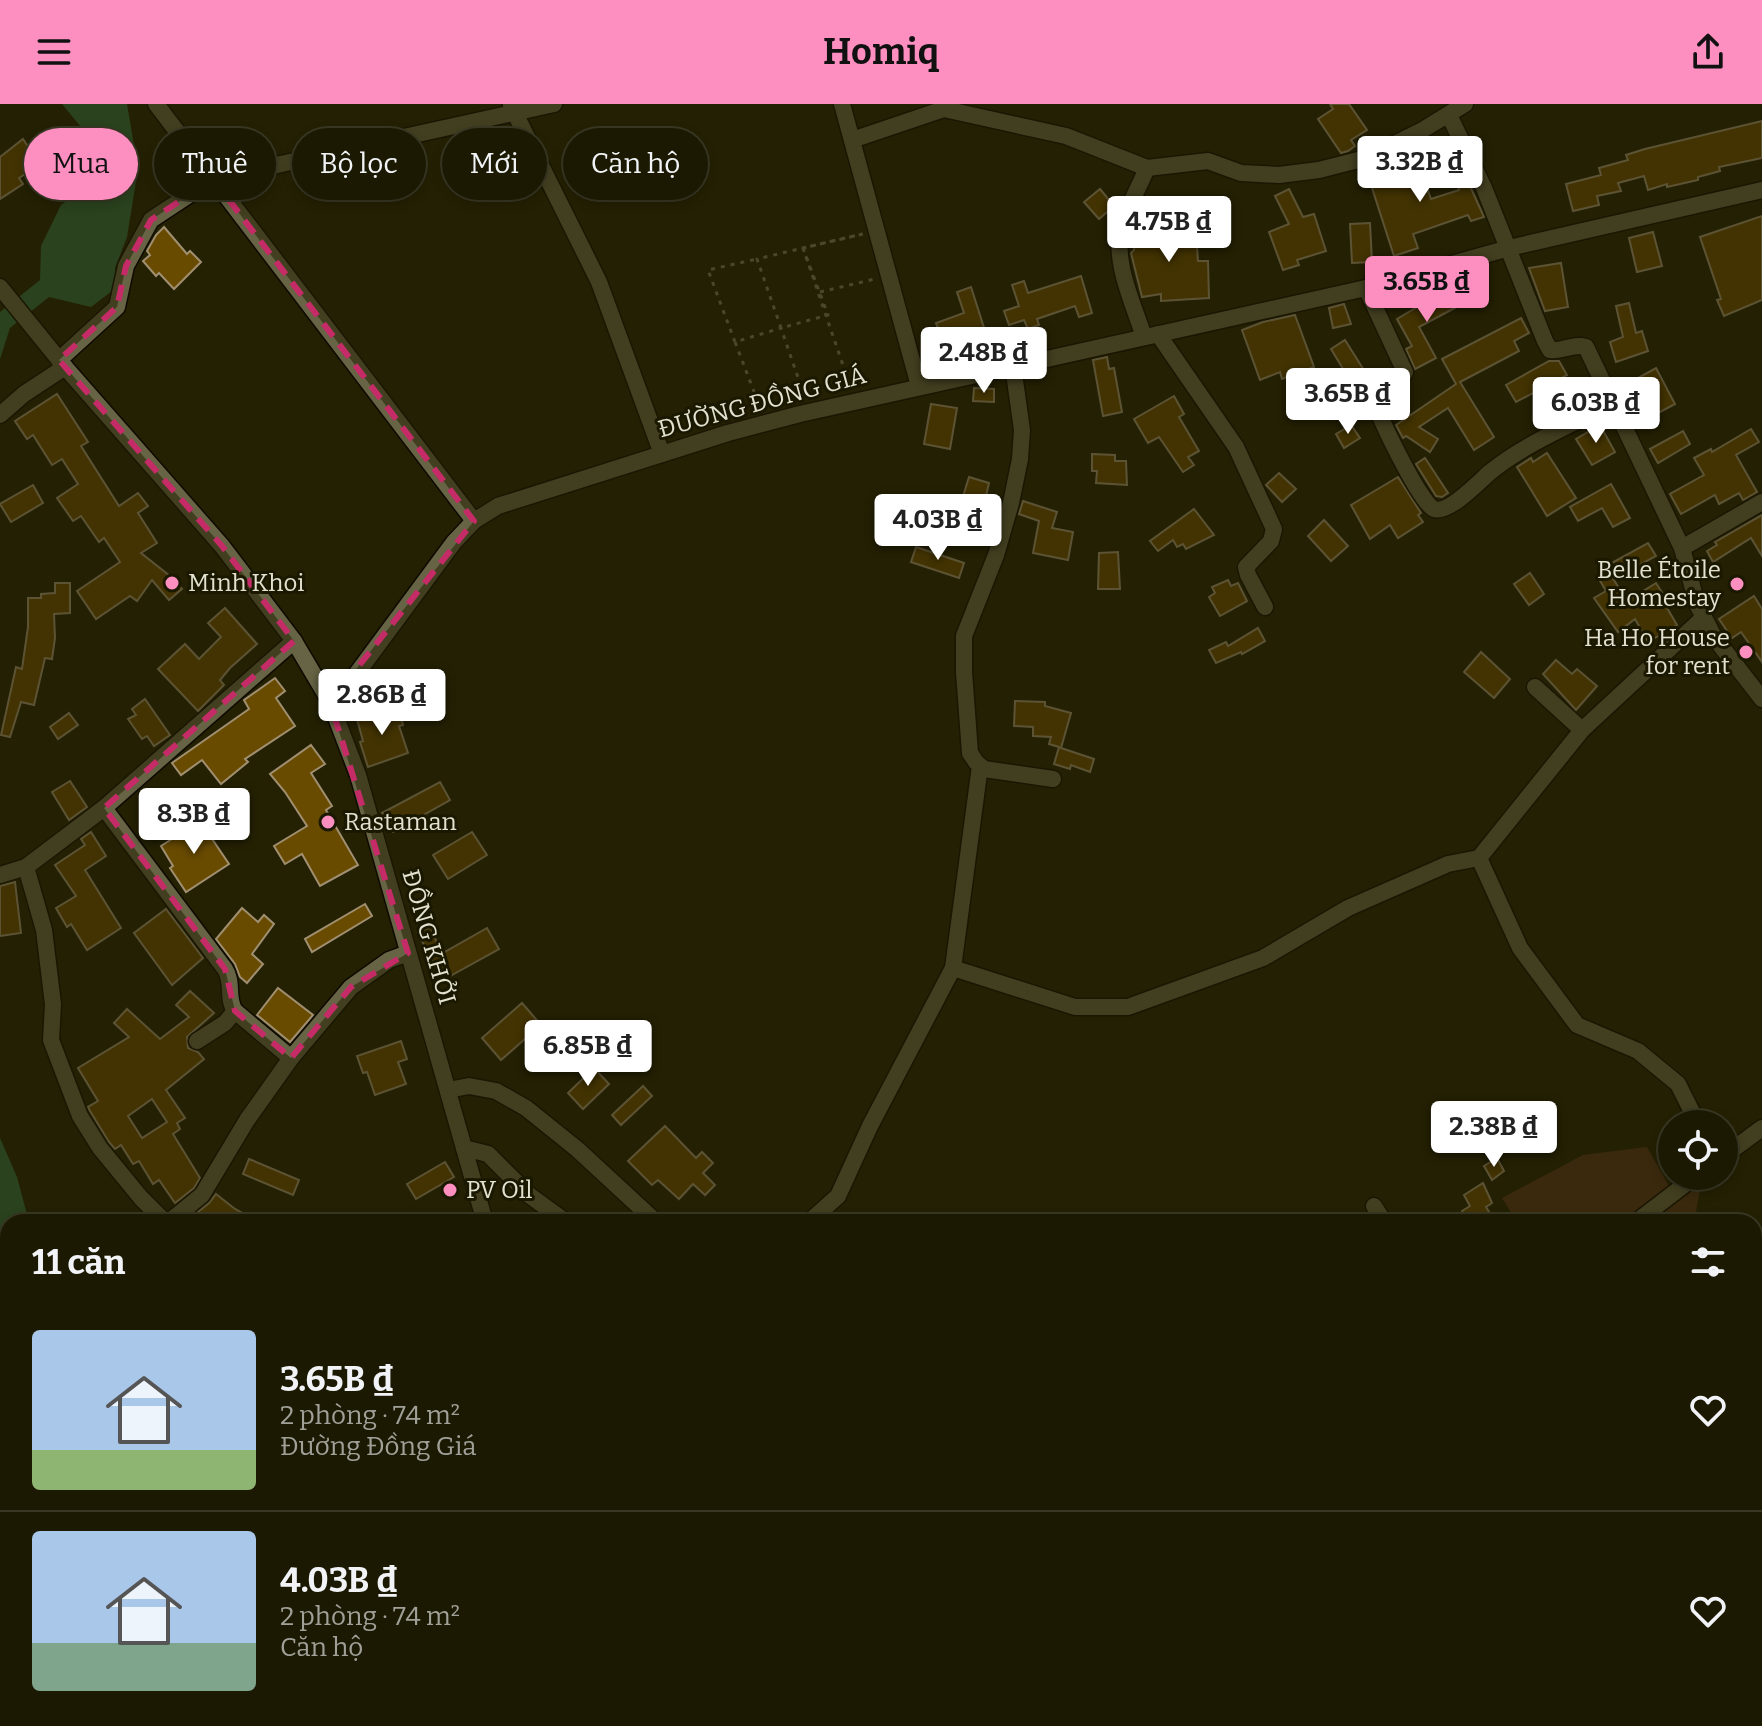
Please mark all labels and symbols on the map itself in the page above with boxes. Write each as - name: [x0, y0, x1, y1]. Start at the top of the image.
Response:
- pin: 3.32B ₫: [1346, 136, 1494, 204]
- pin: 4.75B ₫: [1095, 196, 1243, 264]
- pin: 3.65B ₫: [1353, 256, 1501, 324]
- pin: 2.48B ₫: [910, 327, 1058, 395]
- street label: ĐƯỜNG ĐỒNG GIÁ: [654, 358, 869, 443]
- pin: 3.65B ₫: [1274, 368, 1422, 436]
- pin: 6.03B ₫: [1522, 377, 1670, 445]
- pin: 4.03B ₫: [864, 494, 1012, 562]
- place label: Belle Étoile Homestay: [1597, 555, 1721, 612]
- place label: Minh Khoi: [188, 569, 304, 597]
- marker: Minh Khoi: [163, 574, 181, 592]
- marker: Belle Étoile Homestay: [1728, 575, 1746, 593]
- place label: Ha Ho House for rent: [1584, 624, 1730, 680]
- marker: Ha Ho House for rent: [1737, 643, 1755, 661]
- pin: 2.86B ₫: [308, 669, 456, 737]
- pin: 8.3B ₫: [129, 788, 259, 856]
- place label: Rastaman: [344, 808, 457, 836]
- marker: Rastaman: [319, 813, 337, 831]
- street label: ĐỒNG KHỞI: [396, 866, 464, 1007]
- pin: 6.85B ₫: [514, 1020, 662, 1088]
- pin: 2.38B ₫: [1420, 1101, 1568, 1169]
- place label: PV Oil: [466, 1176, 533, 1204]
- marker: PV Oil: [441, 1181, 459, 1199]

